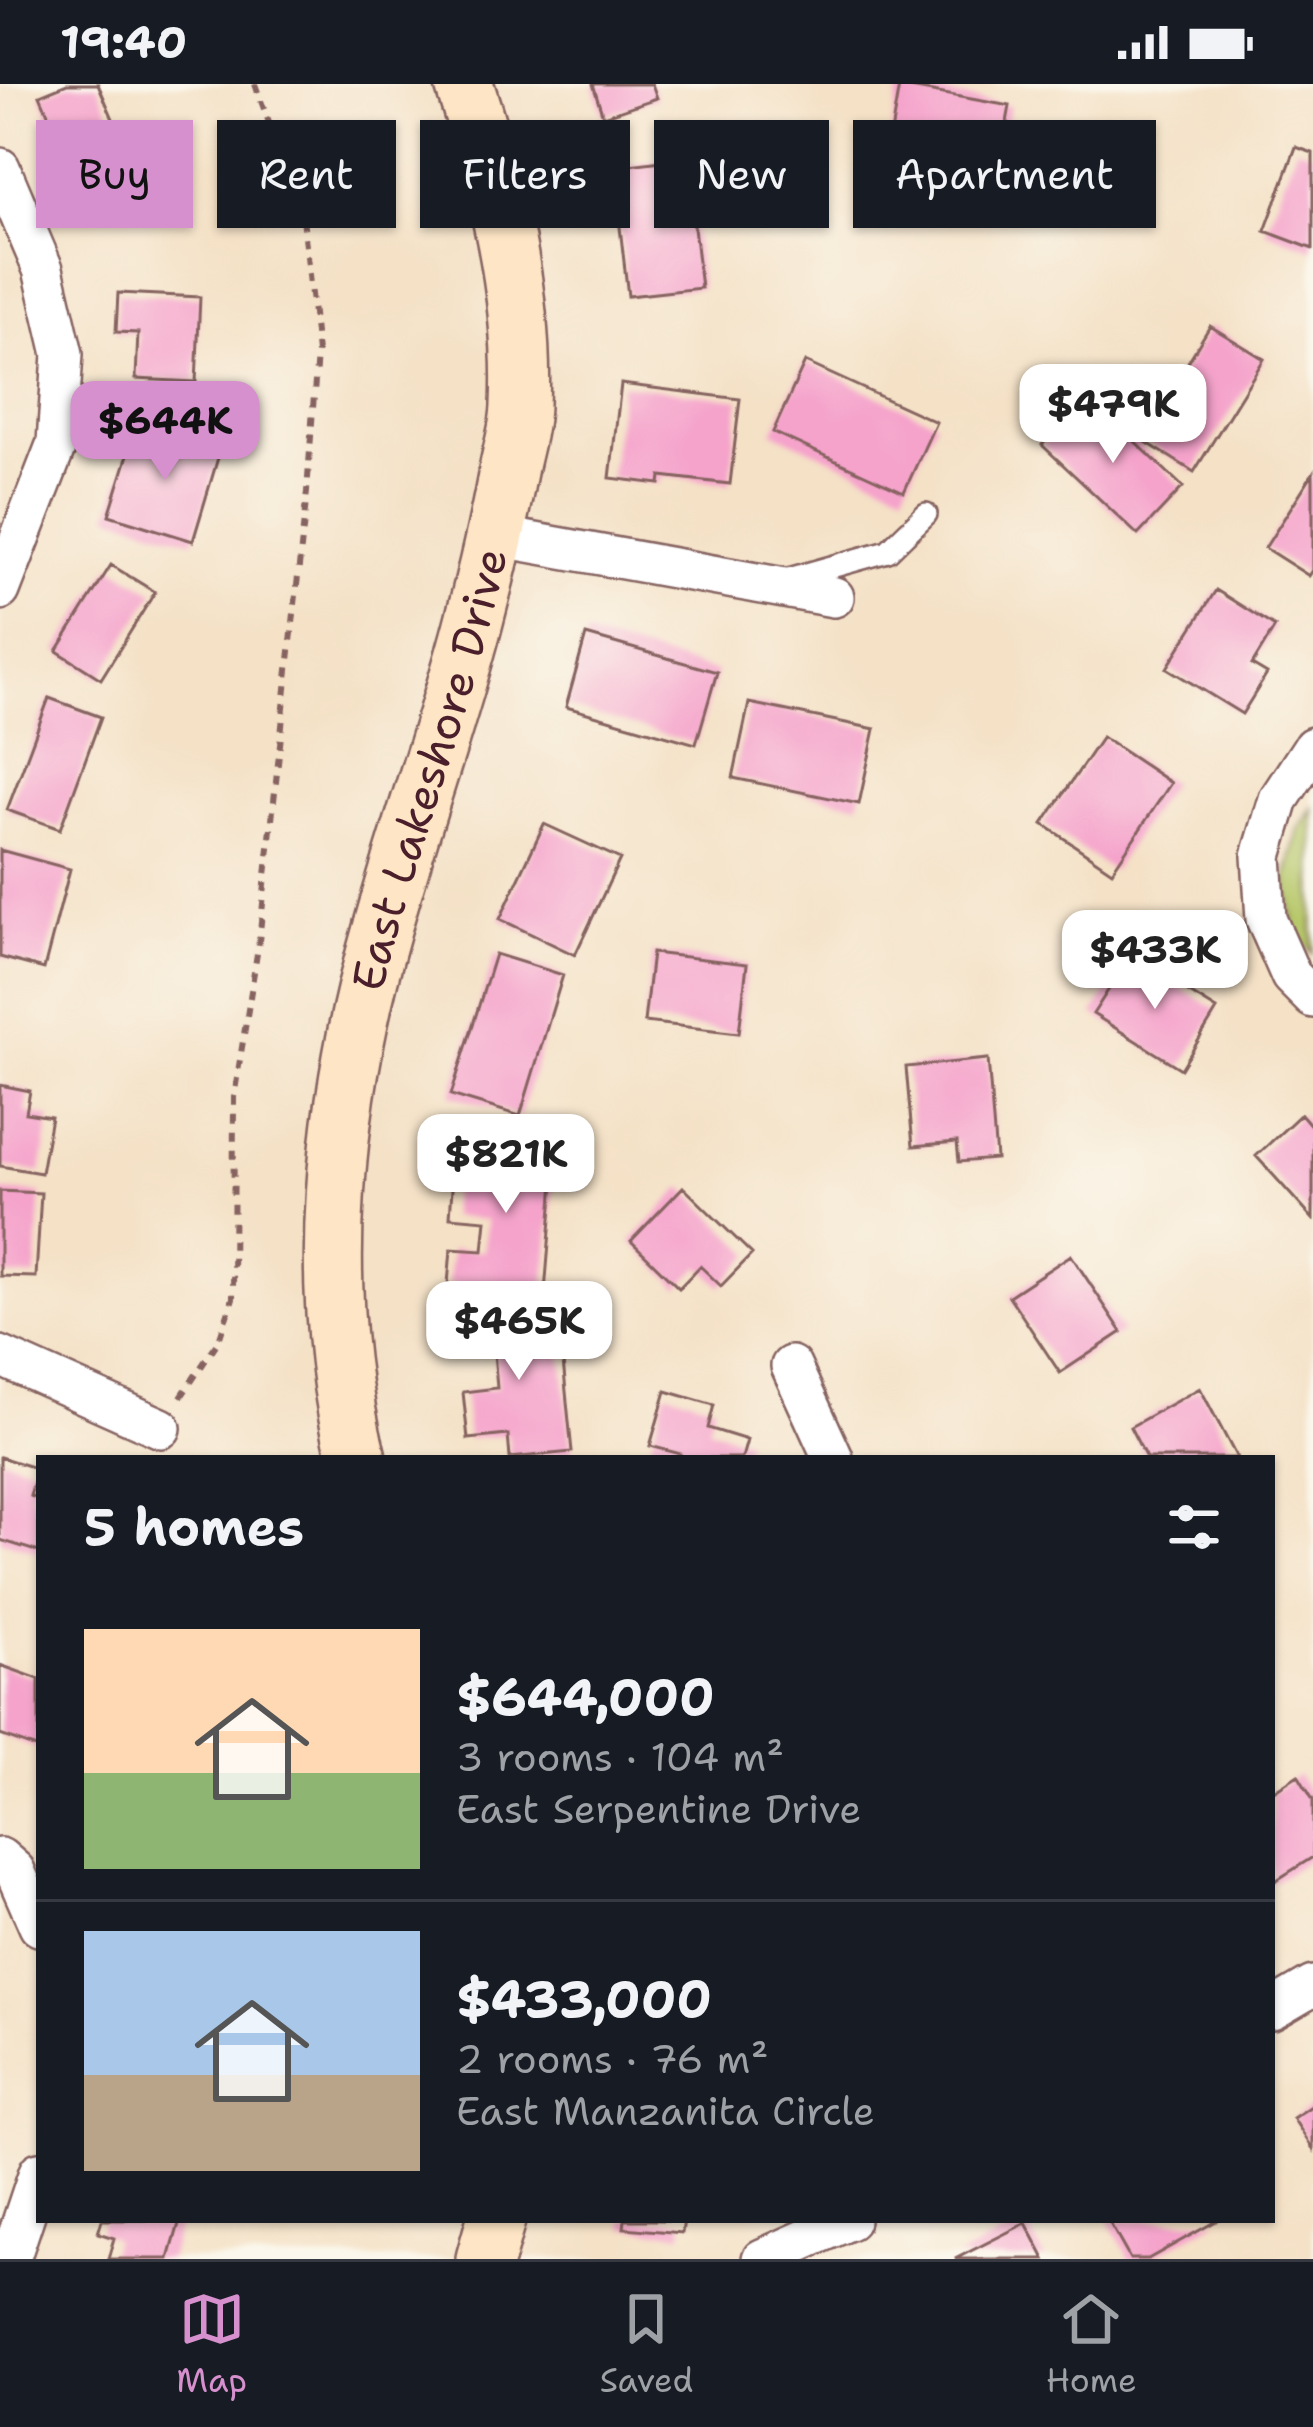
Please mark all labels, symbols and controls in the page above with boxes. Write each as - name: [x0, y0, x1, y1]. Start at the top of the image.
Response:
- text: 19:40: [60, 12, 187, 72]
- chip: Buy: [36, 120, 193, 228]
- chip: Rent: [217, 120, 396, 228]
- chip: Filters: [420, 120, 630, 228]
- chip: New: [654, 120, 829, 228]
- chip: Apartment: [853, 120, 1156, 228]
- pin: $479K: [1029, 364, 1197, 466]
- text: $479K: [1046, 377, 1180, 429]
- pin: $644K: [81, 381, 249, 483]
- text: $644K: [97, 394, 233, 446]
- street label: East Lakeshore Drive: [337, 542, 521, 997]
- pin: $433K: [1071, 910, 1239, 1012]
- text: $433K: [1089, 923, 1221, 975]
- pin: $821K: [422, 1114, 590, 1216]
- text: $821K: [444, 1127, 568, 1179]
- pin: $465K: [435, 1281, 603, 1383]
- text: $465K: [453, 1294, 585, 1346]
- text: 5 homes: [84, 1493, 304, 1561]
- icon: filters: [1161, 1494, 1227, 1560]
- text: $644,000: [456, 1663, 715, 1731]
- icon: home: [180, 1677, 324, 1821]
- text: 3 rooms · 104 m²: [456, 1731, 784, 1783]
- text: East Serpentine Drive: [456, 1783, 861, 1835]
- text: $433,000: [456, 1965, 712, 2033]
- icon: home: [180, 1979, 324, 2123]
- text: 2 rooms · 76 m²: [456, 2033, 768, 2085]
- text: East Manzanita Circle: [456, 2085, 875, 2137]
- tab: Map: [176, 2286, 247, 2403]
- tab: Saved: [600, 2286, 693, 2403]
- tab: Home: [1046, 2286, 1137, 2403]

